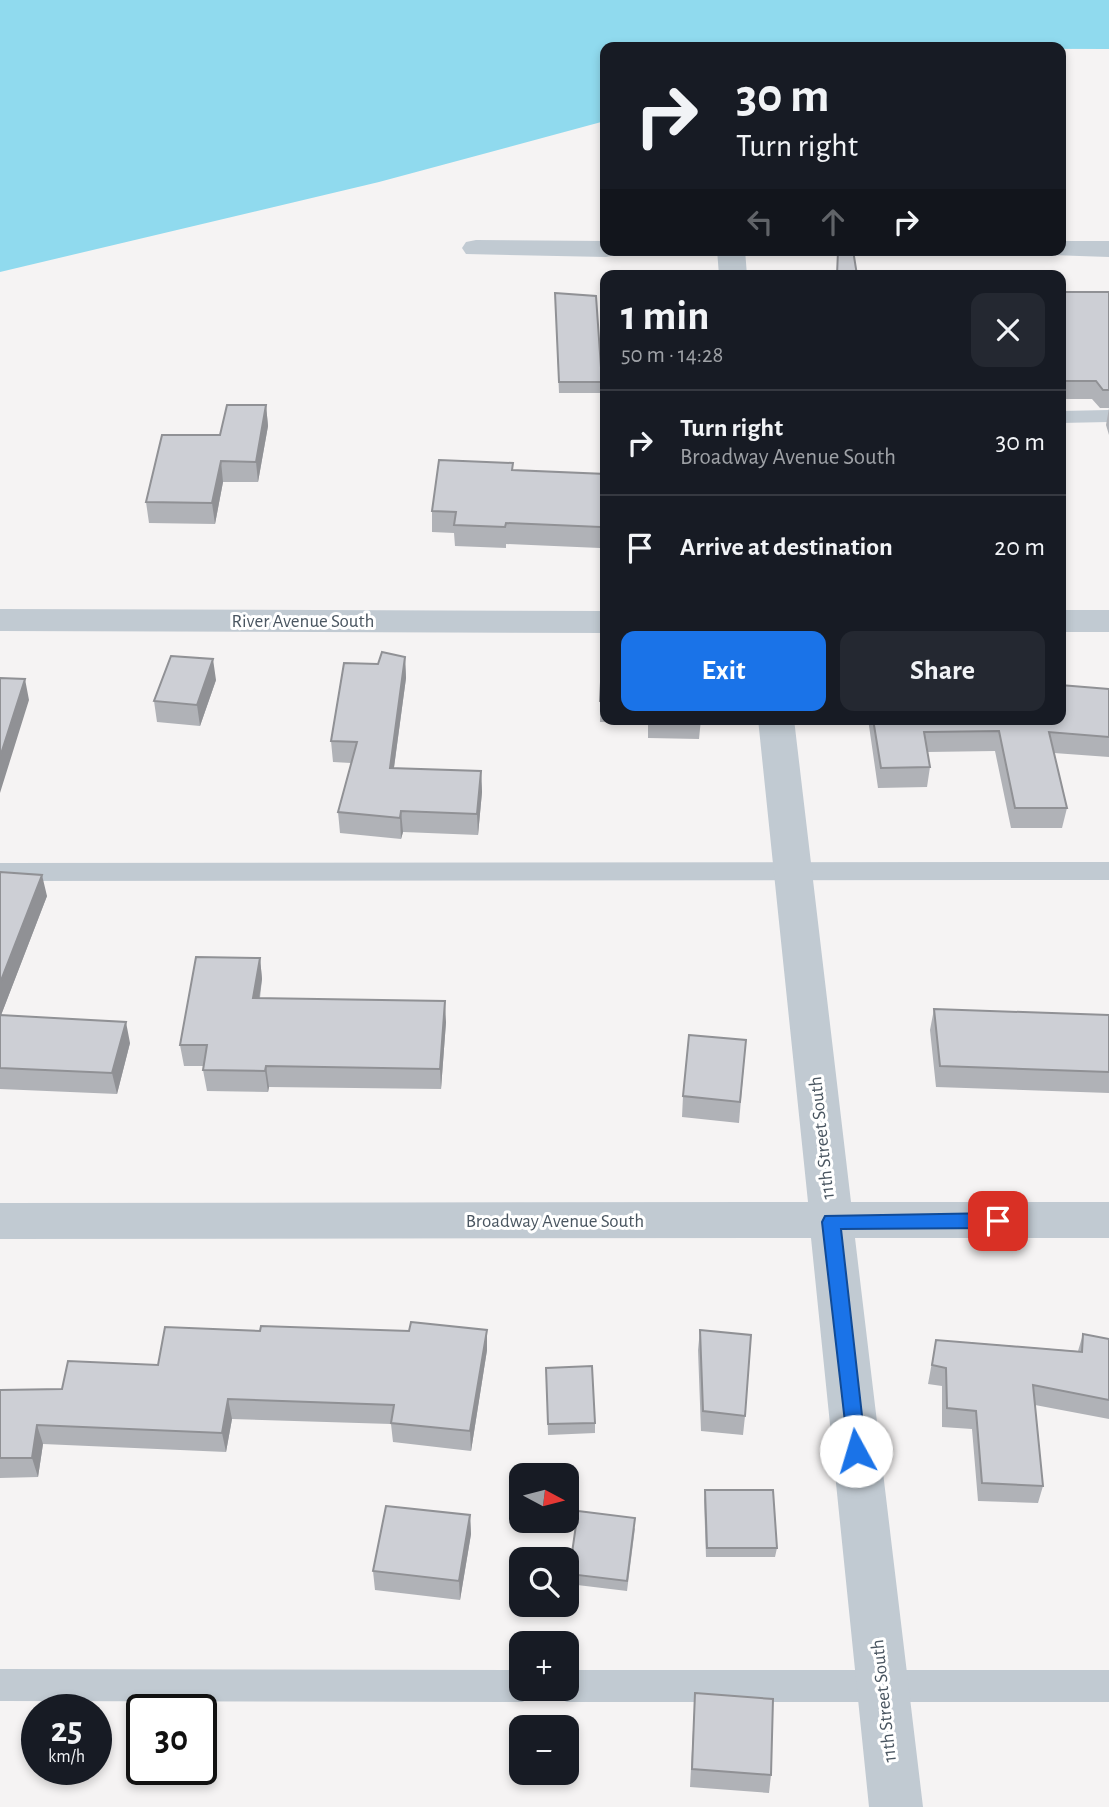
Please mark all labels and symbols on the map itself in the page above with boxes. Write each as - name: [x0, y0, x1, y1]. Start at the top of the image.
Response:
- street label: River Avenue South: [232, 612, 375, 631]
- street label: 11th Street South: [806, 1076, 838, 1200]
- pin: [968, 1191, 1028, 1251]
- street label: Broadway Avenue South: [466, 1212, 644, 1231]
- position arrow: [819, 1414, 893, 1488]
- north arrow: [509, 1463, 579, 1533]
- street label: 11th Street South: [868, 1639, 900, 1763]
- speed limit sign: 30: [126, 1694, 217, 1785]

